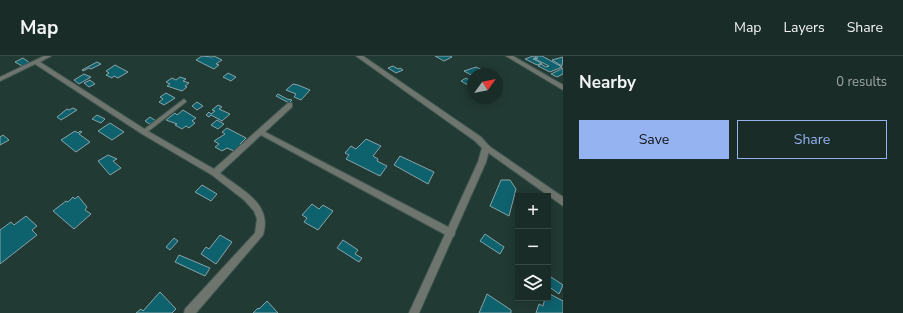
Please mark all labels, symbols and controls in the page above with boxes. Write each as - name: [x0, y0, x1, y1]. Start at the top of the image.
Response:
- text: Map: [20, 15, 58, 41]
- text: Map: [734, 18, 761, 37]
- text: Layers: [783, 18, 825, 37]
- text: Share: [847, 18, 883, 37]
- north arrow: [467, 68, 503, 104]
- text: Nearby: [579, 71, 636, 94]
- text: 0 results: [836, 73, 887, 91]
- button: Save: [579, 120, 729, 159]
- button: Share: [737, 120, 887, 159]
- map controls: [515, 193, 551, 301]
- button: +: [515, 193, 551, 229]
- button: −: [515, 229, 551, 265]
- button: layers: [515, 265, 551, 301]

